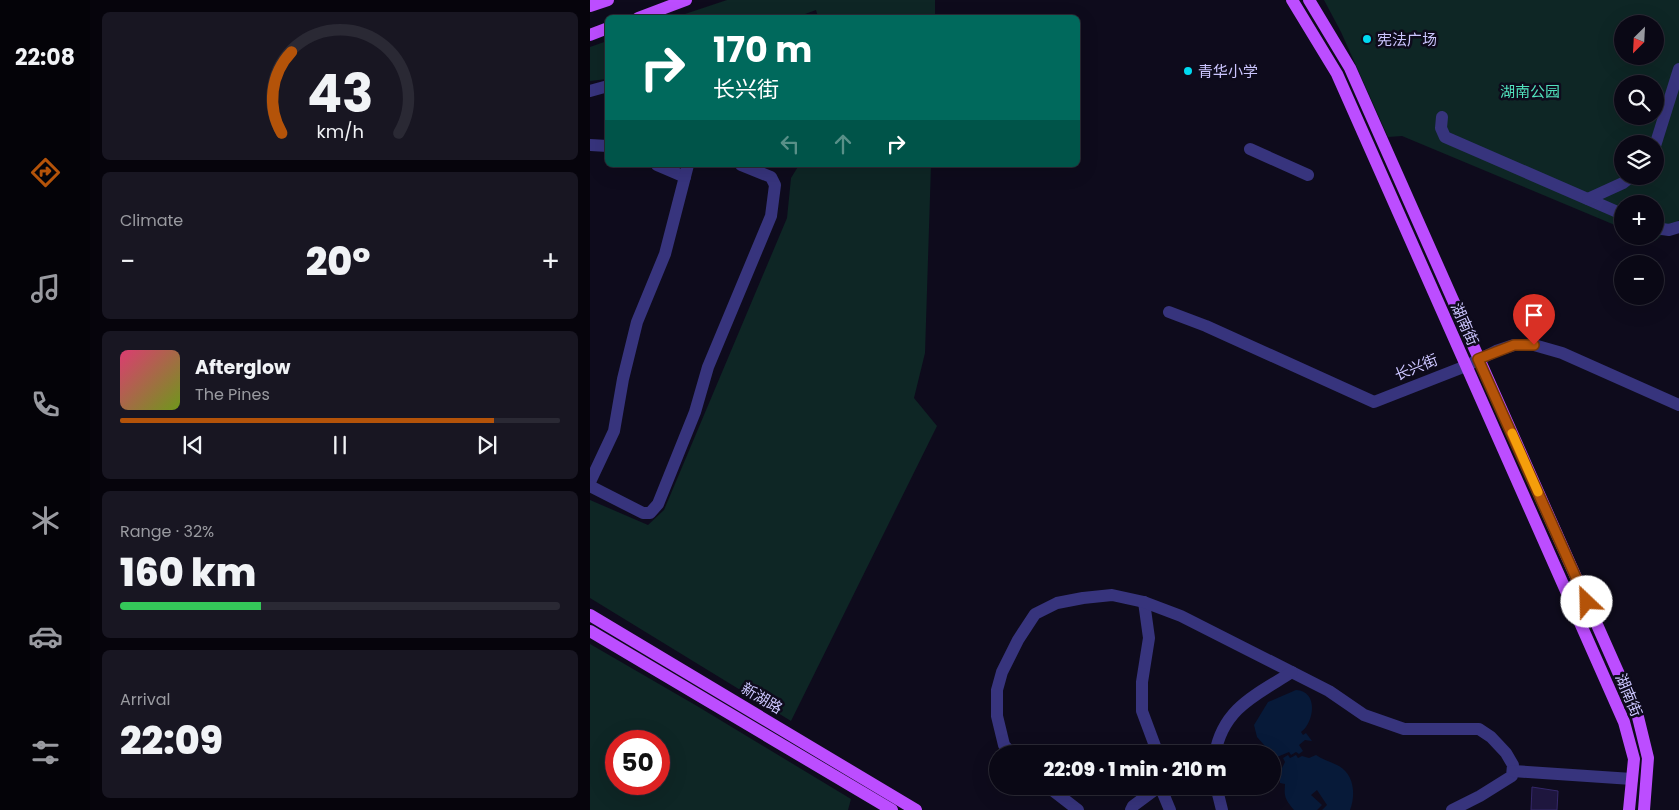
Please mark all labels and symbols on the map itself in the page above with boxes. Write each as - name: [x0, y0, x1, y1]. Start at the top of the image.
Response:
- north arrow: [1614, 15, 1664, 65]
- place label: 宪法广场: [1377, 29, 1437, 50]
- marker: 宪法广场: [1361, 33, 1373, 45]
- place label: 青华小学: [1198, 61, 1258, 82]
- marker: 青华小学: [1182, 65, 1194, 77]
- park label: 湖南公园: [1500, 81, 1560, 102]
- pin: [1513, 294, 1555, 345]
- street label: 湖南街: [1446, 299, 1484, 349]
- street label: 长兴街: [1391, 349, 1441, 385]
- position arrow: [1560, 575, 1612, 627]
- street label: 湖南街: [1611, 670, 1647, 720]
- street label: 新湖路: [737, 677, 787, 719]
- speed limit sign: 50: [605, 730, 670, 795]

